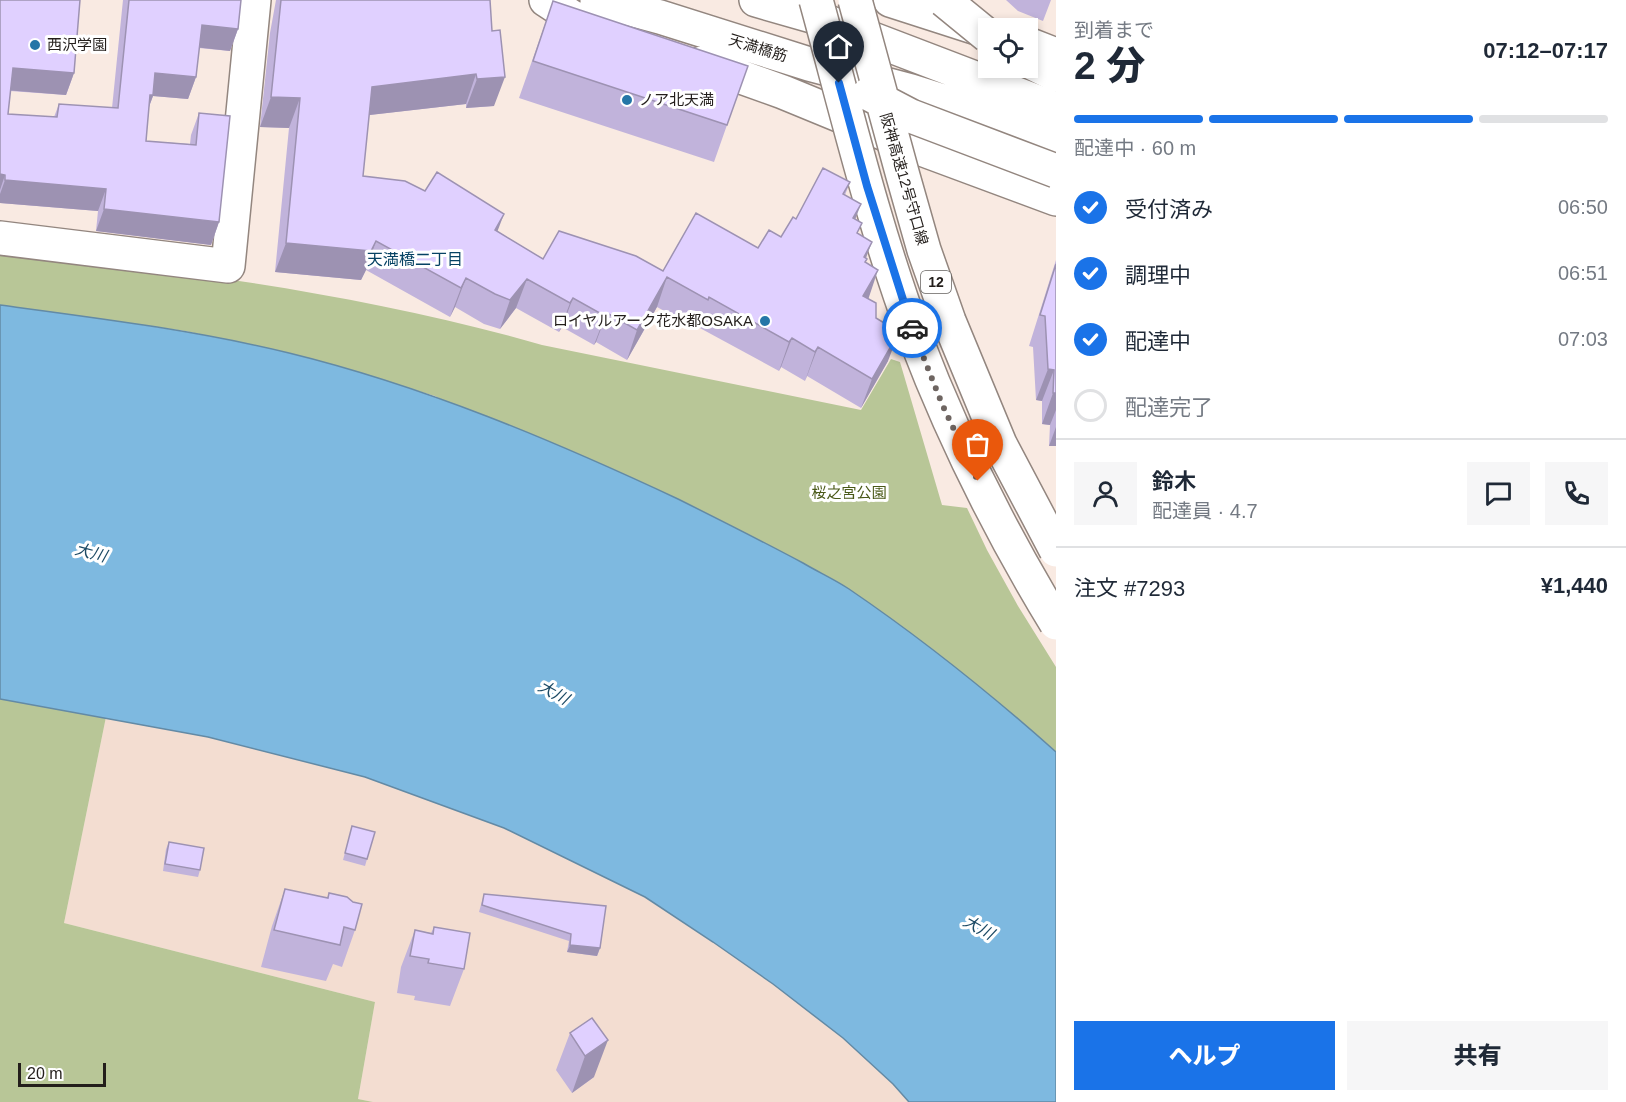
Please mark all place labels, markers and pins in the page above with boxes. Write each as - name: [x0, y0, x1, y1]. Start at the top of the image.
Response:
- pin: [813, 21, 864, 83]
- place label: 西沢学園: [47, 36, 107, 53]
- marker: 西沢学園: [28, 38, 42, 52]
- place label: ノア北天満: [639, 91, 714, 108]
- marker: ノア北天満: [620, 93, 634, 107]
- place label: ロイヤルアーク花水都OSAKA: [553, 312, 753, 329]
- marker: ロイヤルアーク花水都OSAKA: [758, 314, 772, 328]
- pin: [952, 419, 1003, 481]

